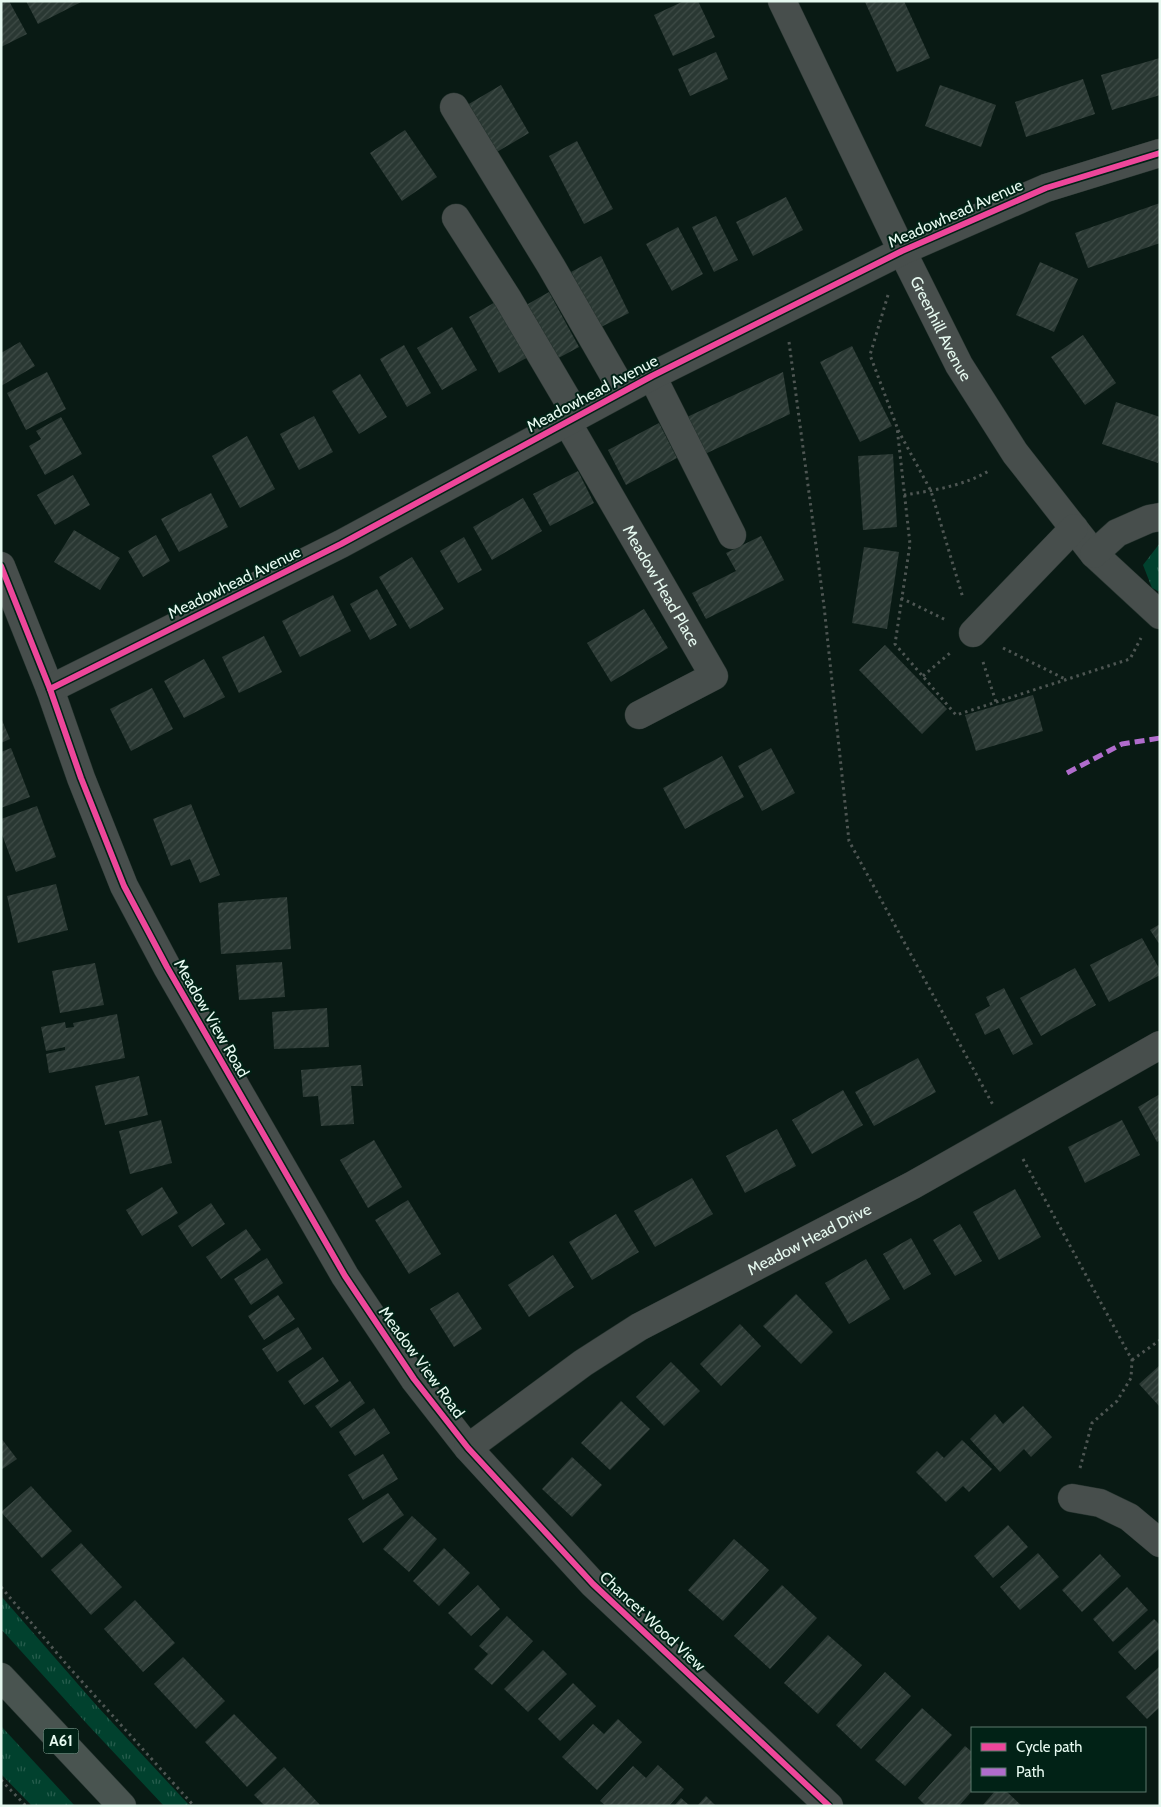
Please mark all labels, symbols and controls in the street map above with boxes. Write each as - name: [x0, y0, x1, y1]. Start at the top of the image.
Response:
- street label: Meadowhead Avenue: [885, 175, 1026, 252]
- street label: Greenhill Avenue: [906, 273, 976, 384]
- street label: Meadowhead Avenue: [523, 351, 661, 436]
- street label: Meadow Head Place: [619, 522, 704, 650]
- street label: Meadowhead Avenue: [165, 542, 304, 623]
- street label: Meadow View Road: [170, 956, 253, 1081]
- street label: Meadow Head Drive: [744, 1199, 874, 1279]
- street label: Meadow View Road: [375, 1303, 468, 1422]
- street label: Chancet Wood View: [596, 1567, 710, 1676]
- legend: [971, 1727, 1146, 1792]
- road number: A61: [44, 1728, 78, 1754]
- text: Cycle path: [1016, 1738, 1082, 1756]
- text: Path: [1016, 1763, 1045, 1781]

